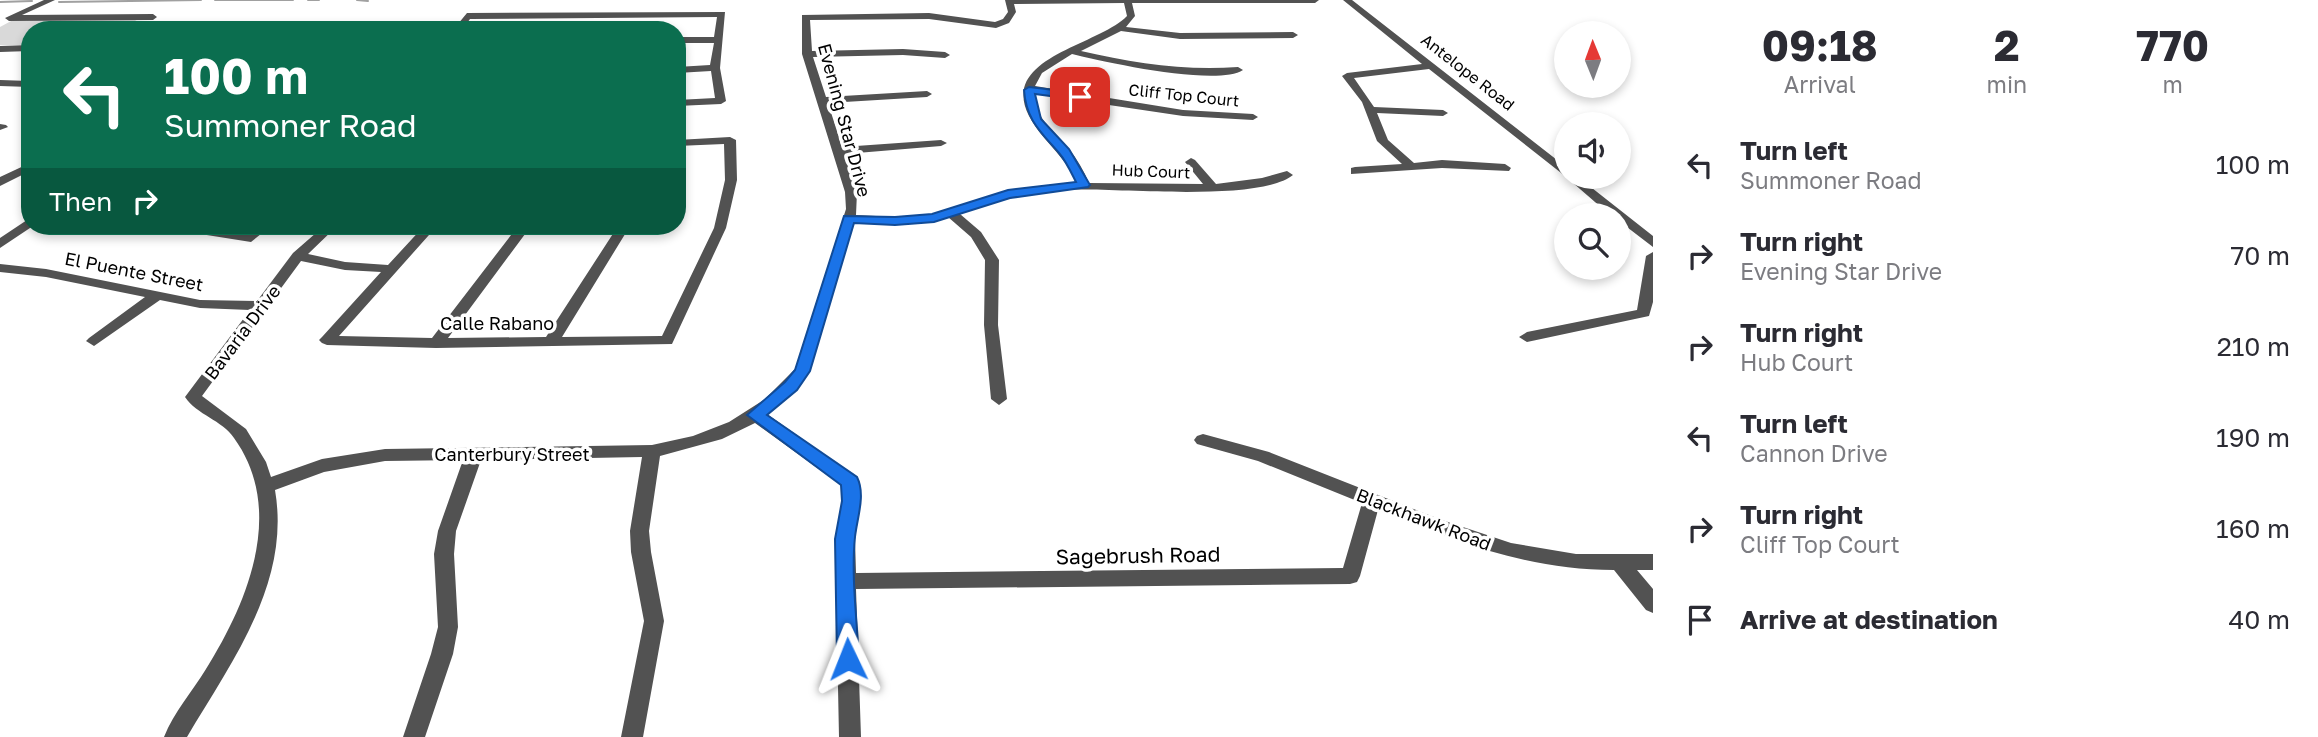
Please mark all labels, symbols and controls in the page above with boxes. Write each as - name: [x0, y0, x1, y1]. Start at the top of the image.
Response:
- text: 09:18: [1762, 20, 1878, 70]
- text: 2: [1994, 20, 2020, 70]
- text: 770: [2136, 20, 2209, 70]
- north arrow: [1554, 21, 1631, 98]
- map controls: [1554, 21, 1631, 280]
- street label: Antelope Road: [1417, 29, 1519, 115]
- street label: Evening Star Drive: [814, 41, 876, 199]
- text: 100 m: [164, 46, 308, 105]
- icon: left: [49, 49, 140, 140]
- pin: [1050, 67, 1110, 127]
- text: Arrival: [1784, 70, 1856, 98]
- text: min: [1987, 70, 2027, 98]
- text: m: [2162, 70, 2183, 98]
- icon: arrive: [1061, 78, 1099, 116]
- street label: Cliff Top Court: [1128, 79, 1240, 111]
- text: Summoner Road: [164, 106, 417, 144]
- button: sound: [1554, 112, 1631, 189]
- text: Turn left: [1740, 135, 1848, 166]
- icon: left: [1681, 146, 1719, 184]
- text: 100 m: [2216, 149, 2290, 180]
- street label: Hub Court: [1111, 160, 1191, 182]
- text: Summoner Road: [1740, 166, 1922, 194]
- icon: right: [126, 182, 164, 220]
- text: Then: [49, 186, 112, 217]
- button: search: [1554, 203, 1631, 280]
- text: Turn right: [1740, 226, 1863, 257]
- icon: right: [1681, 237, 1719, 275]
- text: 70 m: [2231, 240, 2290, 271]
- street label: El Puente Street: [63, 247, 205, 295]
- text: Evening Star Drive: [1740, 257, 1942, 285]
- street label: Bavaria Drive: [199, 280, 285, 384]
- street label: Calle Rabano: [440, 312, 554, 334]
- text: Turn right: [1740, 317, 1863, 348]
- icon: right: [1681, 328, 1719, 366]
- text: 210 m: [2217, 331, 2290, 362]
- text: Hub Court: [1740, 348, 1853, 376]
- text: Turn left: [1740, 408, 1848, 439]
- icon: left: [1681, 419, 1719, 457]
- text: 190 m: [2216, 422, 2290, 453]
- text: Cannon Drive: [1740, 439, 1888, 467]
- street label: Canterbury Street: [434, 443, 590, 465]
- street label: Blackhawk Road: [1354, 483, 1494, 555]
- text: Turn right: [1740, 499, 1863, 530]
- icon: right: [1681, 510, 1719, 548]
- text: 160 m: [2216, 513, 2290, 544]
- text: Cliff Top Court: [1740, 530, 1900, 558]
- street label: Sagebrush Road: [1055, 541, 1221, 569]
- icon: arrive: [1681, 601, 1719, 639]
- text: Arrive at destination: [1740, 604, 1998, 635]
- text: 40 m: [2229, 604, 2290, 635]
- position arrow: [811, 622, 885, 696]

